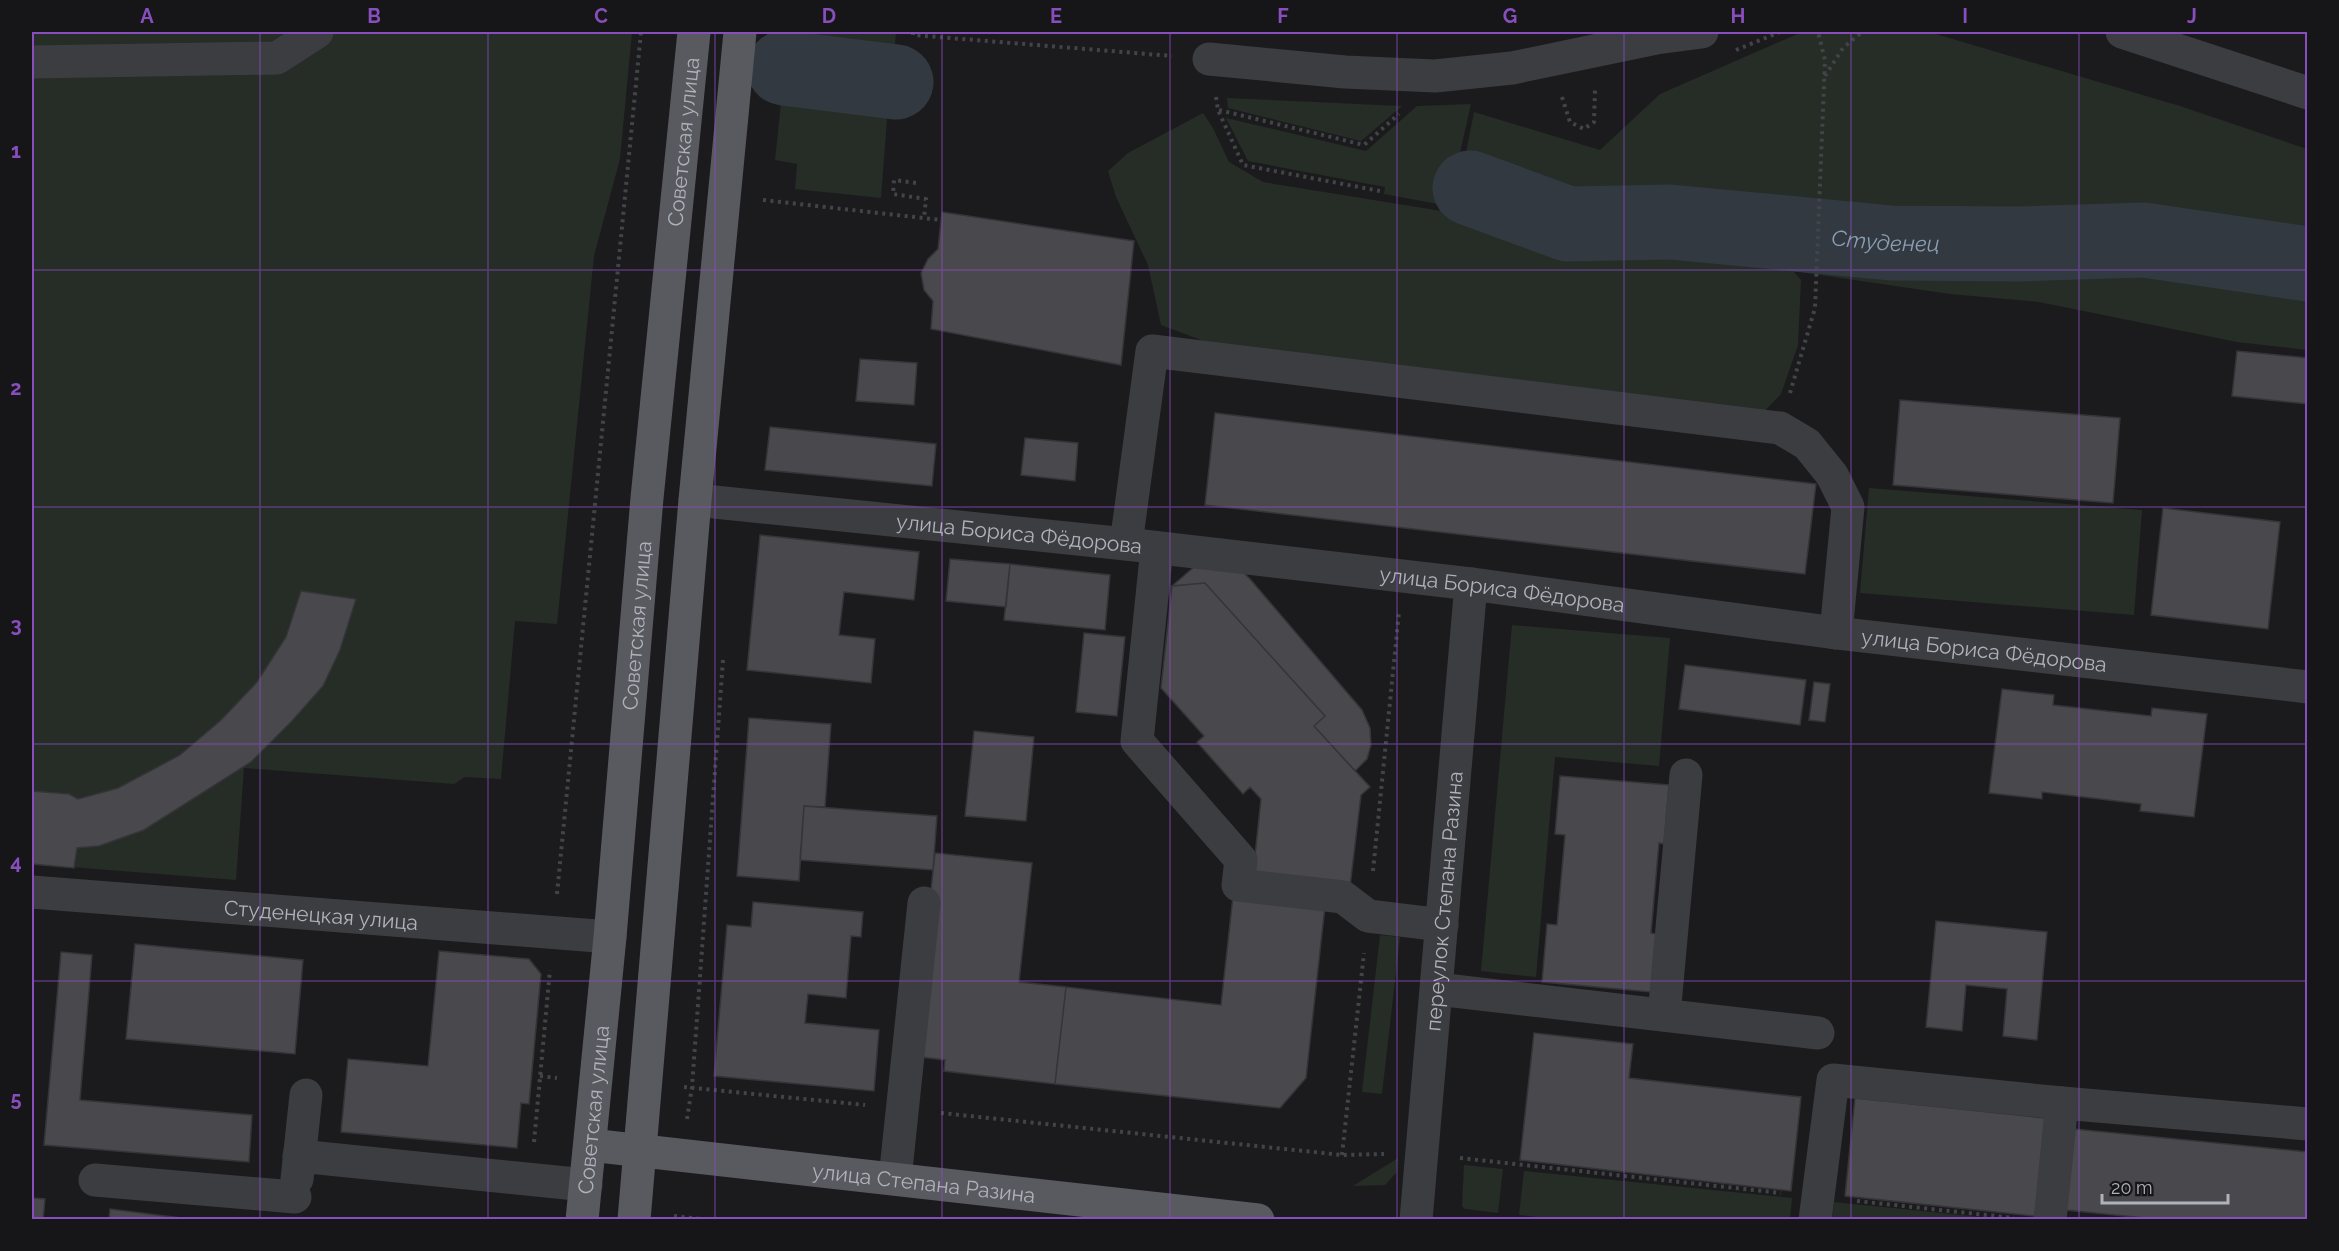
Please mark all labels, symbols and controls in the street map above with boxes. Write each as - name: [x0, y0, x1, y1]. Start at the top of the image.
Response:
- text: A: [140, 4, 154, 28]
- text: B: [367, 4, 381, 28]
- text: C: [594, 4, 608, 28]
- text: D: [822, 4, 836, 28]
- text: E: [1050, 4, 1062, 28]
- text: F: [1277, 4, 1289, 28]
- text: G: [1503, 4, 1517, 28]
- text: H: [1731, 4, 1745, 28]
- text: I: [1962, 4, 1968, 28]
- text: J: [2187, 4, 2197, 28]
- street label: Советская улица: [662, 56, 704, 227]
- text: 1: [11, 139, 21, 163]
- water label: Студенец: [1830, 224, 1940, 256]
- text: 2: [10, 376, 22, 400]
- street label: улица Бориса Фёдорова: [895, 508, 1144, 558]
- street label: Советская улица: [617, 540, 656, 711]
- street label: улица Бориса Фёдорова: [1378, 561, 1626, 617]
- text: 3: [10, 613, 22, 637]
- street label: улица Бориса Фёдорова: [1860, 623, 2108, 676]
- street label: переулок Степана Разина: [1420, 770, 1467, 1032]
- text: 4: [10, 850, 22, 874]
- street label: Студенецкая улица: [223, 894, 419, 935]
- street label: Советская улица: [572, 1024, 614, 1195]
- text: 5: [10, 1087, 22, 1111]
- street label: улица Степана Разина: [811, 1158, 1037, 1207]
- scale bar: [2102, 1167, 2228, 1205]
- text: 20 m: [2111, 1177, 2153, 1198]

